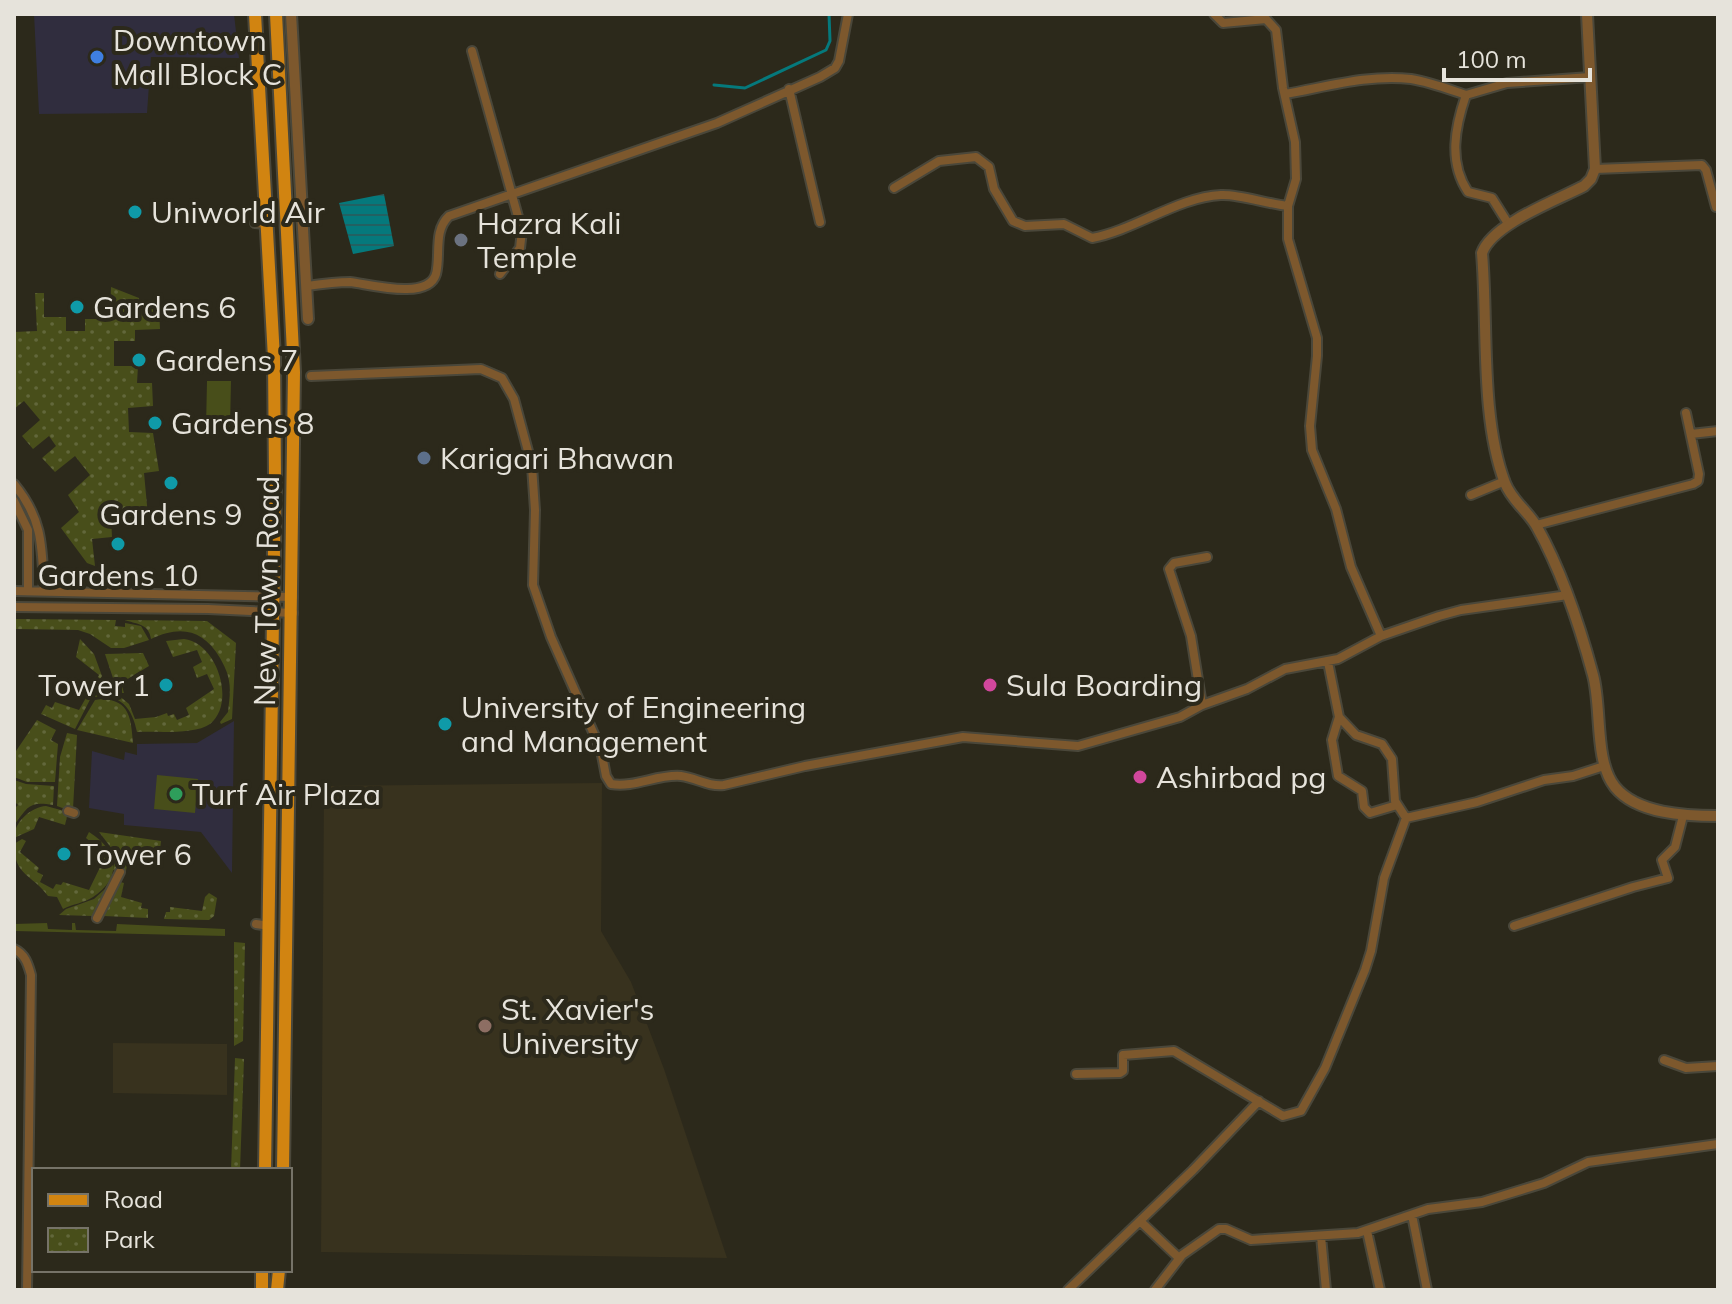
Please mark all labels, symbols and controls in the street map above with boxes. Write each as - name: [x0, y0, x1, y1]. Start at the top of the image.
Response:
- place label: Downtown Mall Block C: [113, 21, 282, 93]
- scale bar: [1444, 32, 1590, 82]
- text: 100 m: [1456, 44, 1527, 74]
- marker: Downtown Mall Block C: [88, 48, 106, 66]
- place label: Uniworld Air: [151, 193, 325, 231]
- marker: Uniworld Air: [126, 203, 144, 221]
- place label: Hazra Kali Temple: [477, 204, 621, 276]
- marker: Hazra Kali Temple: [452, 231, 470, 249]
- place label: Gardens 6: [93, 288, 236, 326]
- marker: Gardens 6: [68, 298, 86, 316]
- place label: Gardens 7: [155, 341, 298, 379]
- marker: Gardens 7: [130, 351, 148, 369]
- place label: Gardens 8: [171, 404, 314, 442]
- marker: Gardens 8: [146, 414, 164, 432]
- place label: Karigari Bhawan: [440, 439, 674, 477]
- marker: Karigari Bhawan: [415, 449, 433, 467]
- marker: Gardens 9: [162, 474, 180, 492]
- street label: New Town Road: [245, 476, 287, 706]
- place label: Gardens 9: [99, 495, 243, 533]
- marker: Gardens 10: [109, 535, 127, 553]
- place label: Gardens 10: [37, 556, 199, 594]
- place label: Tower 1: [38, 666, 150, 704]
- place label: Sula Boarding: [1006, 666, 1202, 704]
- marker: Tower 1: [157, 676, 175, 694]
- marker: Sula Boarding: [981, 676, 999, 694]
- place label: University of Engineering and Management: [461, 688, 806, 760]
- marker: University of Engineering and Management: [436, 715, 454, 733]
- place label: Ashirbad pg: [1156, 758, 1326, 796]
- marker: Ashirbad pg: [1131, 768, 1149, 786]
- place label: Turf Air Plaza: [192, 775, 381, 813]
- marker: Turf Air Plaza: [167, 785, 185, 803]
- place label: Tower 6: [80, 835, 192, 873]
- marker: Tower 6: [55, 845, 73, 863]
- place label: St. Xavier's University: [501, 990, 654, 1062]
- marker: St. Xavier's University: [476, 1017, 494, 1035]
- legend: [32, 1168, 292, 1272]
- text: Road: [104, 1184, 163, 1214]
- text: Park: [104, 1224, 155, 1254]

